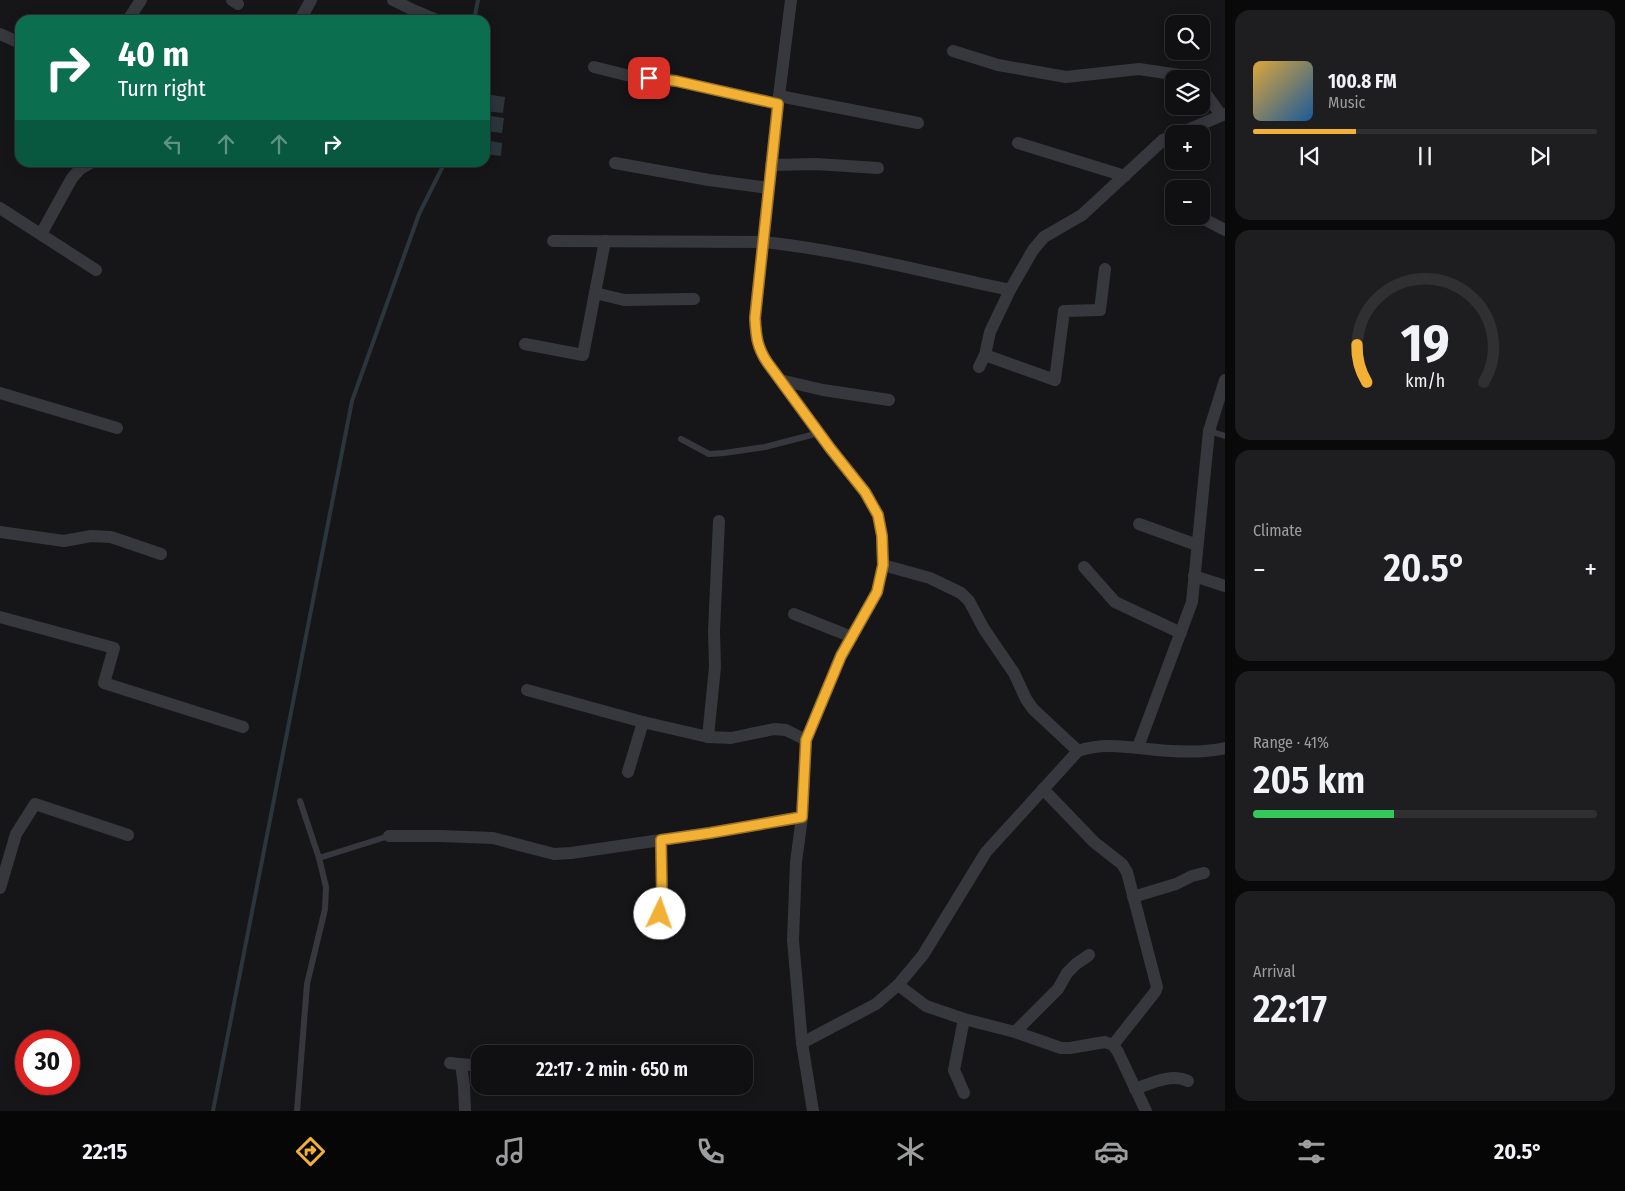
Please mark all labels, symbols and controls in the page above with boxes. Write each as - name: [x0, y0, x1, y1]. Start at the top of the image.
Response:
- map controls: [1165, 15, 1210, 225]
- button: search: [1165, 15, 1210, 60]
- text: 40 m: [118, 33, 189, 75]
- icon: right: [35, 35, 100, 100]
- pin: [628, 57, 670, 99]
- icon: arrive: [635, 64, 663, 92]
- button: layers: [1165, 70, 1210, 115]
- text: 100.8 FM: [1328, 70, 1397, 93]
- text: Turn right: [118, 75, 206, 102]
- text: Music: [1328, 93, 1365, 112]
- button: +: [1165, 125, 1210, 170]
- icon: left: [159, 130, 187, 158]
- icon: ahead: [212, 130, 240, 158]
- icon: ahead: [265, 130, 293, 158]
- icon: right: [318, 130, 346, 158]
- icon: previous: [1296, 142, 1324, 170]
- icon: pause: [1411, 142, 1439, 170]
- icon: next: [1526, 142, 1554, 170]
- button: −: [1165, 180, 1210, 225]
- text: 19: [1401, 312, 1449, 375]
- text: km/h: [1405, 370, 1445, 392]
- text: Climate: [1253, 521, 1302, 540]
- text: 20.5°: [1384, 545, 1466, 591]
- text: −: [1253, 553, 1266, 586]
- text: +: [1584, 553, 1597, 586]
- text: Range · 41%: [1253, 733, 1329, 752]
- text: 205 km: [1253, 757, 1365, 803]
- position arrow: [633, 887, 685, 939]
- text: Arrival: [1253, 962, 1295, 981]
- text: 22:17: [1253, 986, 1327, 1032]
- speed limit sign: 30: [15, 1030, 80, 1095]
- text: 22:17 · 2 min · 650 m: [536, 1058, 688, 1081]
- icon: directions: [293, 1134, 328, 1169]
- icon: music: [493, 1134, 528, 1169]
- icon: phone: [693, 1134, 728, 1169]
- icon: climate: [893, 1134, 928, 1169]
- icon: car: [1094, 1134, 1129, 1169]
- icon: filters: [1294, 1134, 1329, 1169]
- text: 22:15: [83, 1138, 127, 1165]
- text: 20.5°: [1494, 1138, 1542, 1165]

